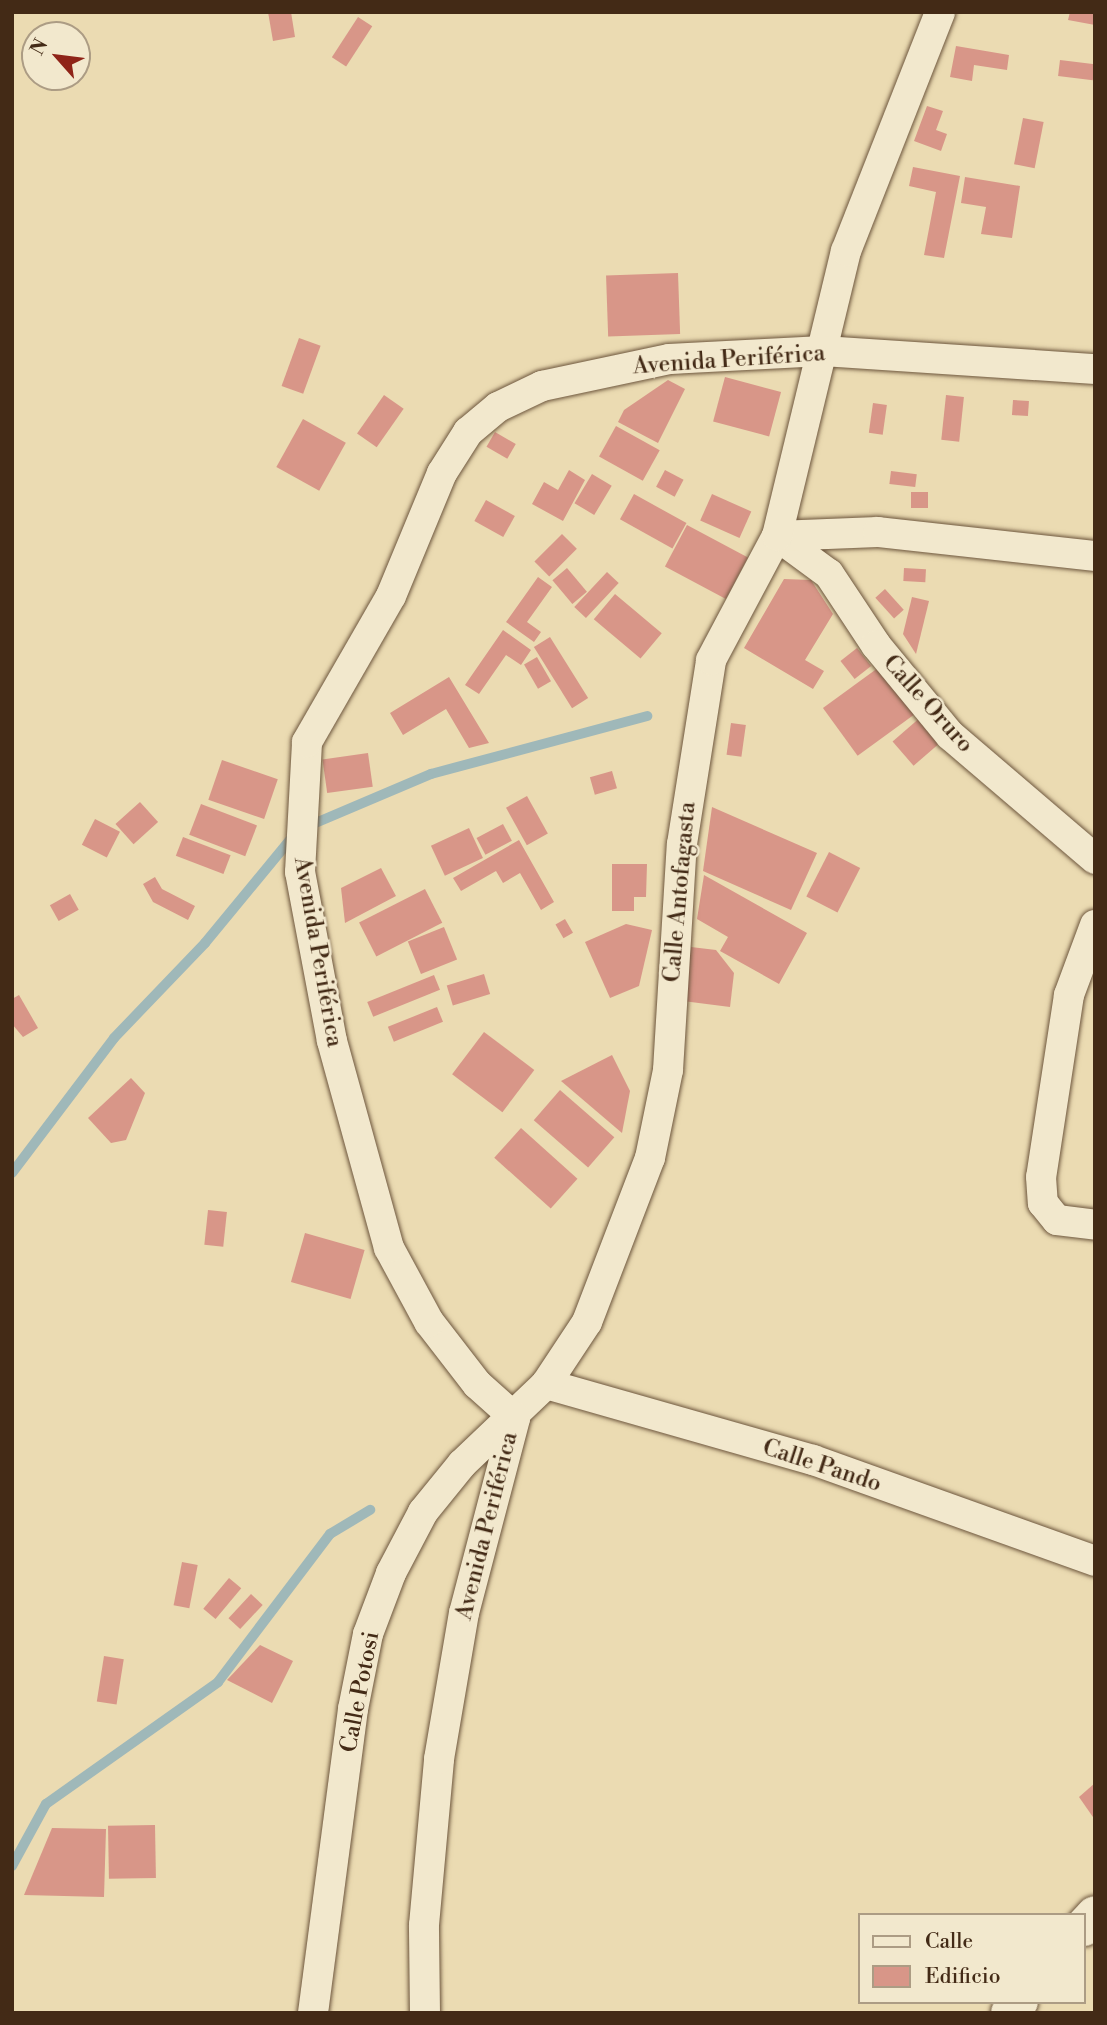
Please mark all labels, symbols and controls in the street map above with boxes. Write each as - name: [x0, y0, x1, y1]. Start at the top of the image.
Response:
- north arrow: [21, 21, 91, 91]
- text: N: [25, 35, 53, 59]
- street label: Avenida Periférica: [632, 340, 826, 380]
- street label: Calle Oruro: [877, 650, 979, 758]
- street label: Calle Antofagasta: [658, 801, 702, 983]
- street label: Avenida Periférica: [288, 855, 348, 1049]
- street label: Avenida Periférica: [450, 1429, 524, 1623]
- street label: Calle Pando: [759, 1434, 885, 1498]
- street label: Calle Potosi: [335, 1629, 385, 1755]
- legend: [858, 1913, 1086, 2004]
- text: Calle: [925, 1929, 973, 1955]
- text: Edificio: [925, 1964, 1001, 1990]

